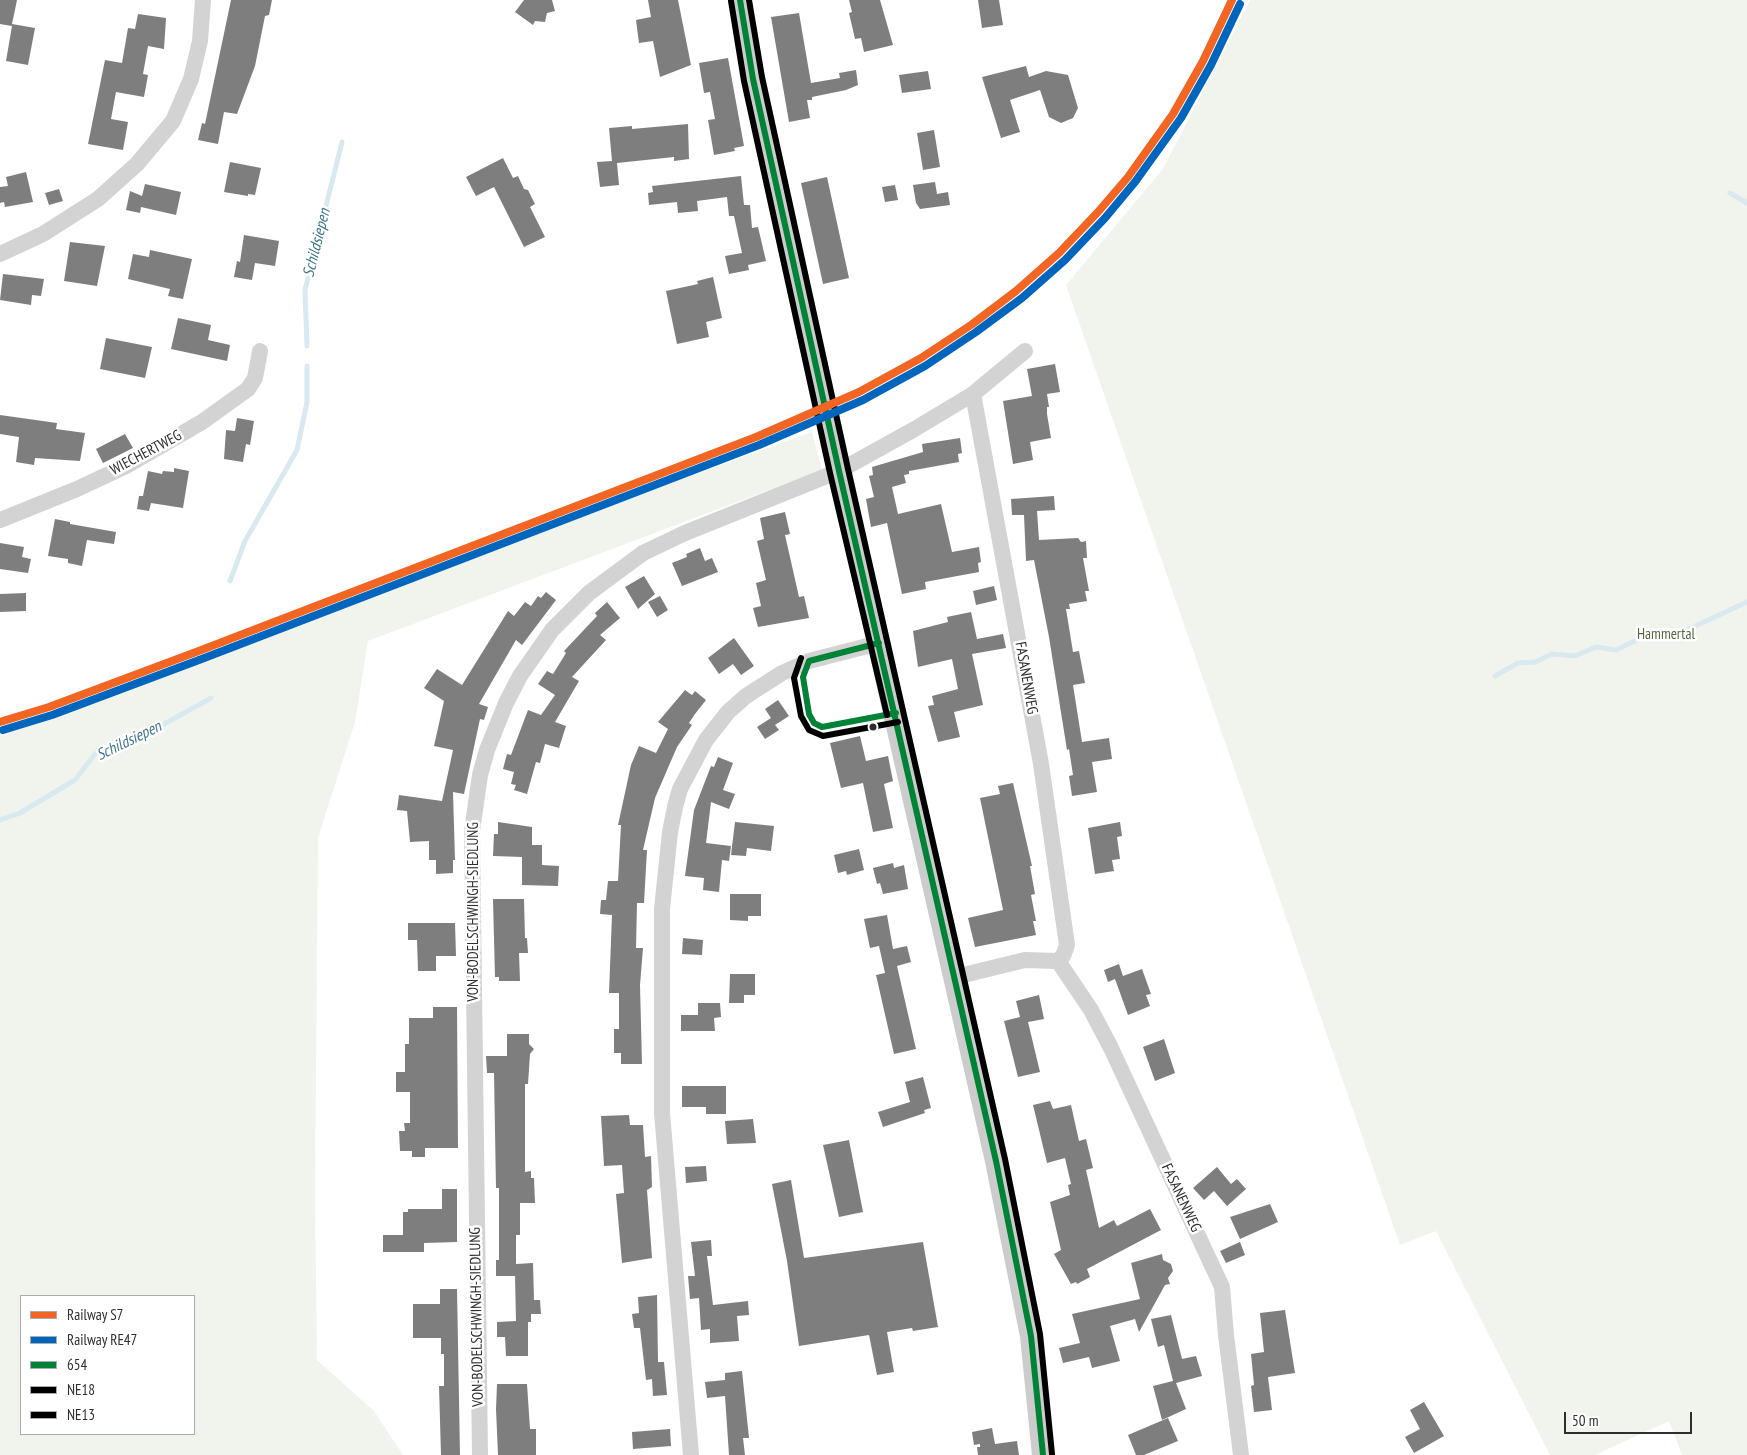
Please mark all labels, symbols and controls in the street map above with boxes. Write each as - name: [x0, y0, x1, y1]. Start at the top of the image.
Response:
- water label: Schildsiepen: [299, 207, 335, 279]
- street label: WIECHERTWEG: [107, 427, 185, 479]
- park label: Hammertal: [1637, 626, 1695, 644]
- street label: FASANENWEG: [1011, 640, 1041, 716]
- water label: Schildsiepen: [93, 717, 165, 765]
- unlabelled marker: [868, 722, 878, 732]
- street label: VON-BODELSCHWINGH-SIEDLUNG: [465, 822, 483, 1002]
- street label: FASANENWEG: [1157, 1161, 1205, 1235]
- street label: VON-BODELSCHWINGH-SIEDLUNG: [466, 1227, 488, 1407]
- legend: [20, 1295, 195, 1435]
- text: Railway S7: [67, 1305, 123, 1324]
- text: Railway RE47: [67, 1330, 137, 1349]
- text: 654: [67, 1355, 87, 1374]
- text: NE18: [67, 1380, 95, 1399]
- scale bar: [1567, 1402, 1694, 1434]
- text: NE13: [67, 1405, 95, 1424]
- text: 50 m: [1572, 1411, 1598, 1430]

